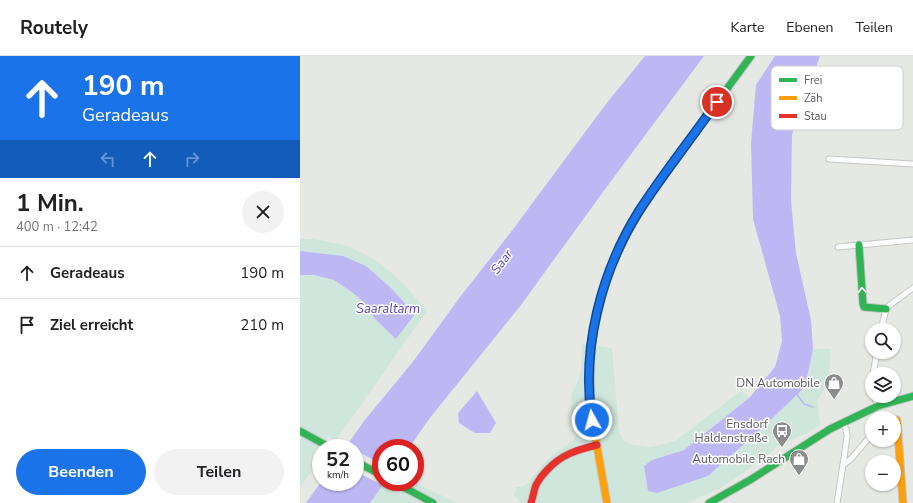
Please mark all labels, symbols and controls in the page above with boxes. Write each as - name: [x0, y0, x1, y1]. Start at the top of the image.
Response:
- text: Routely: [20, 15, 88, 41]
- text: Karte: [731, 18, 764, 37]
- text: Ebenen: [786, 18, 833, 37]
- text: Teilen: [855, 18, 893, 37]
- legend: [771, 66, 903, 130]
- text: 190 m: [82, 67, 165, 105]
- icon: ahead: [16, 72, 68, 124]
- text: Frei: [804, 73, 822, 88]
- pin: [700, 85, 734, 119]
- icon: arrive: [706, 91, 728, 113]
- text: Zäh: [804, 91, 822, 106]
- text: Geradeaus: [82, 103, 169, 127]
- text: Stau: [804, 109, 827, 124]
- icon: left: [97, 148, 119, 170]
- icon: ahead: [139, 148, 161, 170]
- icon: right: [181, 148, 203, 170]
- text: 1 Min.: [16, 187, 84, 219]
- button: close: [242, 191, 284, 233]
- text: 400 m · 12:42: [16, 218, 98, 236]
- water label: Saar: [487, 246, 517, 278]
- icon: ahead: [16, 262, 38, 284]
- text: Geradeaus: [50, 263, 125, 283]
- text: 190 m: [240, 263, 284, 283]
- one-way arrow: [857, 287, 866, 293]
- water label: Saaraltarm: [356, 300, 420, 318]
- icon: arrive: [16, 314, 38, 336]
- text: Ziel erreicht: [50, 315, 133, 335]
- text: 210 m: [240, 315, 284, 335]
- map controls: [865, 323, 901, 491]
- button: search: [865, 323, 901, 359]
- button: layers: [865, 367, 901, 403]
- shop icon: DN Automobile: [823, 372, 845, 400]
- place label: DN Automobile: [736, 375, 820, 391]
- position arrow: [571, 399, 613, 441]
- button: +: [865, 411, 901, 447]
- place label: Ensdorf Haldenstraße: [695, 416, 769, 446]
- bus stop icon: Ensdorf Haldenstraße: [771, 420, 793, 448]
- speed limit sign: 60: [372, 439, 424, 491]
- text: 52: [326, 446, 350, 473]
- shop icon: Automobile Rach: [788, 448, 810, 476]
- button: Beenden: [16, 449, 146, 495]
- button: Teilen: [154, 449, 284, 495]
- place label: Automobile Rach: [692, 451, 785, 467]
- button: −: [865, 455, 901, 491]
- text: km/h: [327, 468, 349, 482]

